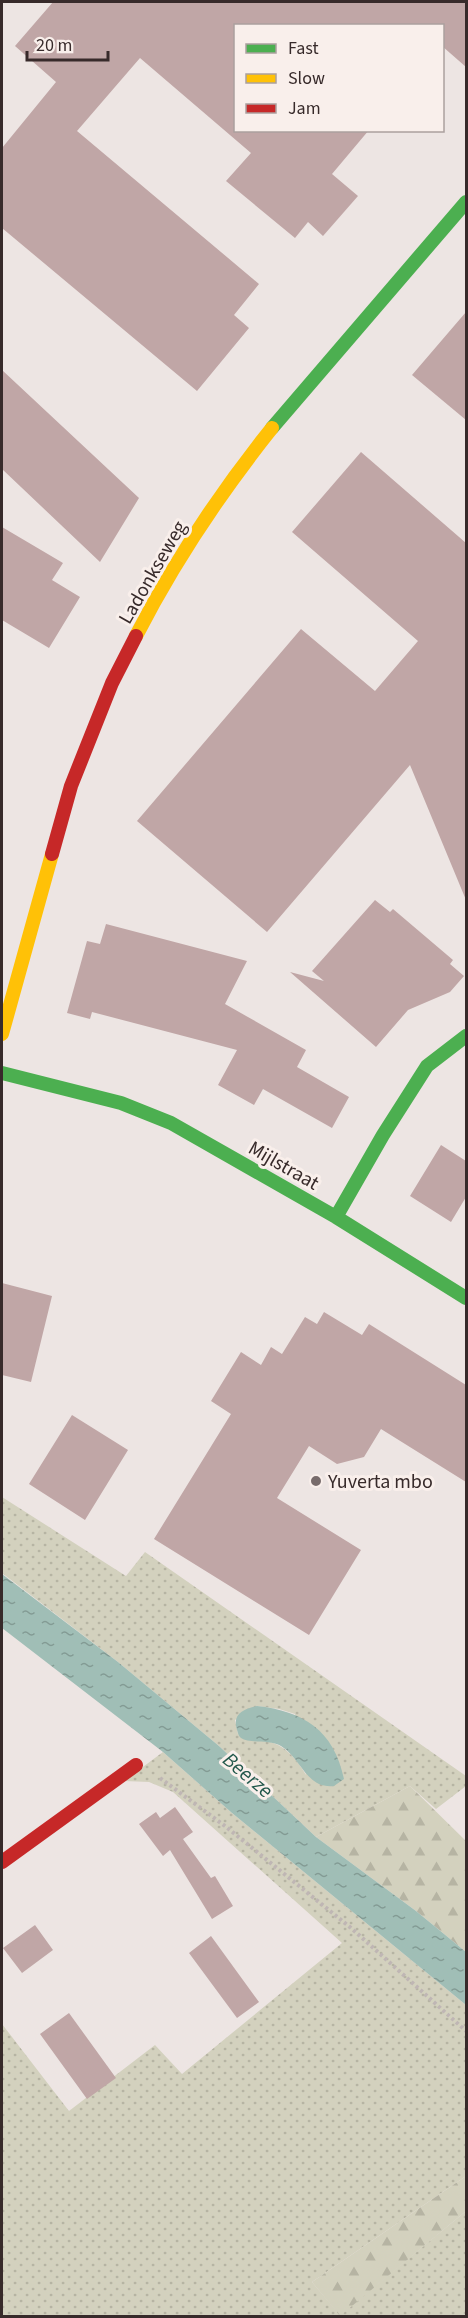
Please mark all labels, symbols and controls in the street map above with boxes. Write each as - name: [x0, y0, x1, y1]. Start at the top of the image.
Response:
- scale bar: [27, 24, 108, 62]
- legend: [234, 24, 444, 132]
- text: 20 m: [36, 33, 72, 58]
- text: Fast: [288, 36, 319, 61]
- text: Slow: [288, 66, 325, 91]
- text: Jam: [288, 96, 321, 121]
- street label: Ladonkseweg: [112, 516, 194, 629]
- street label: Mijlstraat: [243, 1134, 324, 1197]
- place label: Yuverta mbo: [327, 1468, 433, 1496]
- marker: Yuverta mbo: [309, 1474, 323, 1488]
- water label: Beerze: [216, 1745, 280, 1805]

